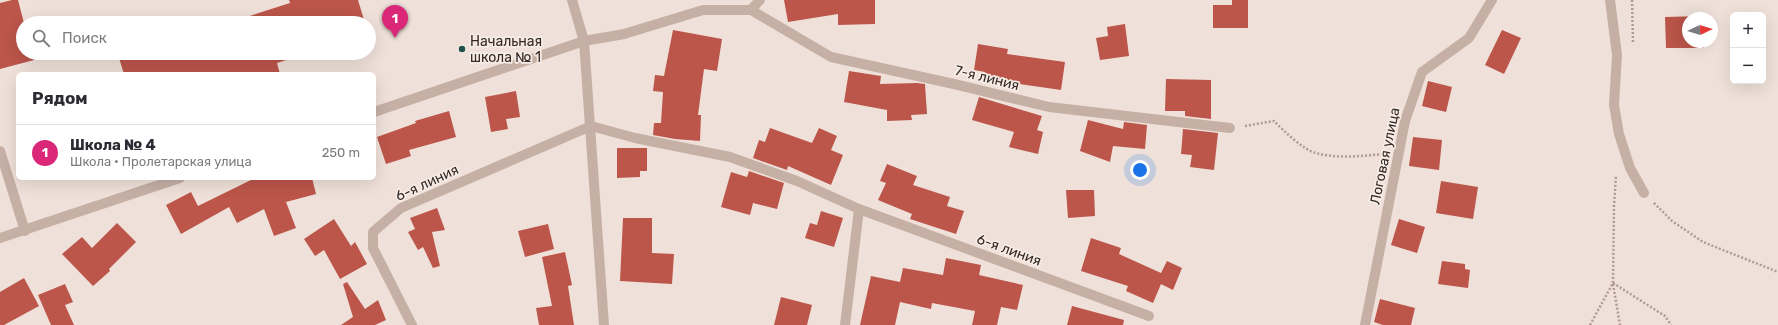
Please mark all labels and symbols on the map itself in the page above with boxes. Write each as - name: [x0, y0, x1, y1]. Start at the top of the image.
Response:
- pin: 1: [382, 5, 408, 38]
- north arrow: [1682, 12, 1718, 48]
- place label: Начальная школа № 1: [470, 33, 542, 66]
- marker: Начальная школа № 1: [457, 44, 467, 54]
- street label: 7-я линия: [953, 62, 1021, 94]
- street label: Логовая улица: [1366, 106, 1404, 206]
- your location: [1130, 160, 1150, 180]
- street label: 6-я линия: [393, 161, 461, 205]
- street label: 6-я линия: [974, 230, 1044, 270]

